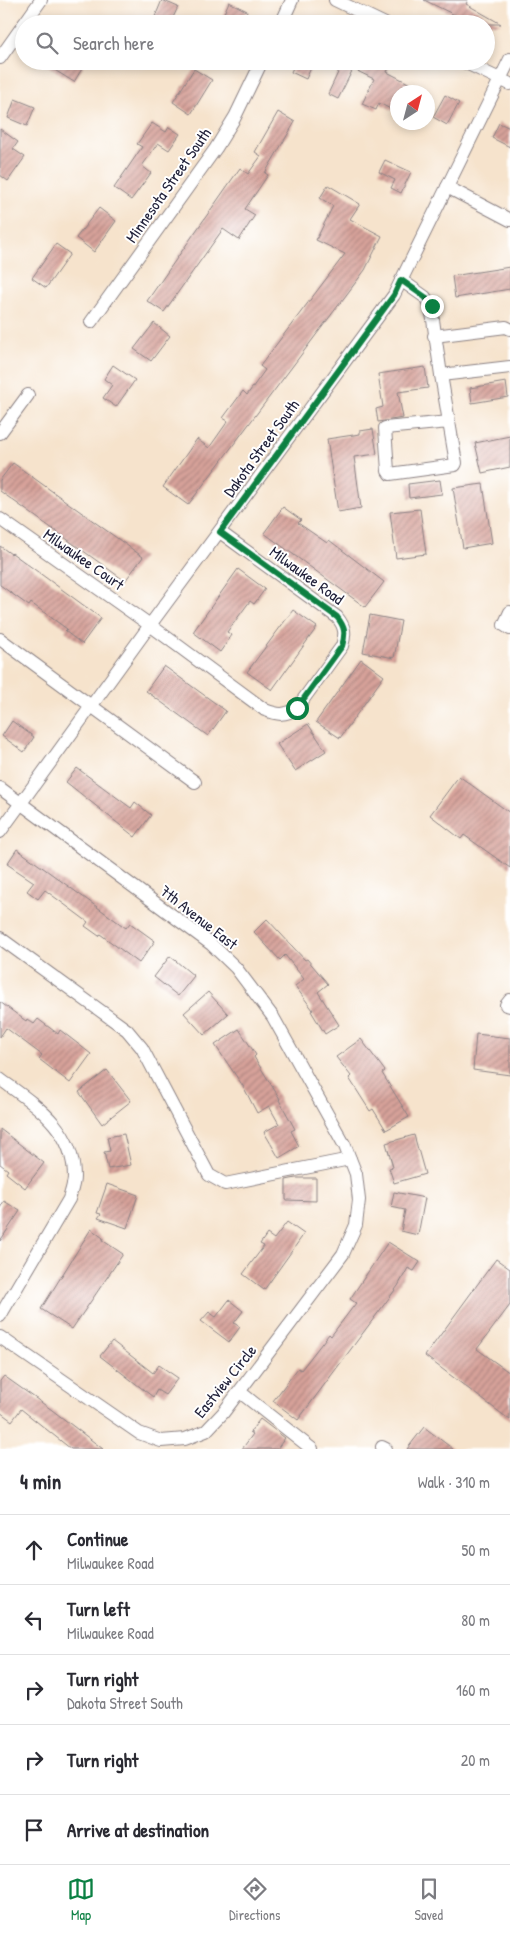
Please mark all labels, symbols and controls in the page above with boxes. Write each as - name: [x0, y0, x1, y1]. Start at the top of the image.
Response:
- search box: [15, 15, 495, 70]
- icon: search: [33, 29, 61, 57]
- text: Search here: [73, 30, 154, 56]
- north arrow: [390, 85, 435, 130]
- street label: Minnesota Street South: [120, 123, 216, 247]
- route end: [421, 295, 444, 318]
- street label: Dakota Street South: [218, 394, 304, 501]
- street label: Milwaukee Court: [39, 523, 129, 595]
- street label: Milwaukee Road: [265, 541, 349, 609]
- route start: [286, 697, 309, 720]
- street label: 7th Avenue East: [156, 880, 243, 955]
- street label: Eastview Circle: [189, 1339, 262, 1422]
- text: 4 min: [20, 1467, 61, 1496]
- text: Walk · 310 m: [418, 1471, 490, 1493]
- text: Continue: [67, 1526, 128, 1552]
- icon: ahead: [20, 1536, 48, 1564]
- text: 50 m: [462, 1539, 490, 1561]
- text: Milwaukee Road: [67, 1552, 154, 1574]
- text: Turn left: [67, 1596, 130, 1622]
- icon: left: [20, 1606, 48, 1634]
- text: 80 m: [461, 1609, 490, 1631]
- text: Milwaukee Road: [67, 1622, 154, 1644]
- text: Turn right: [67, 1666, 138, 1692]
- icon: right: [20, 1676, 48, 1704]
- text: 160 m: [456, 1679, 490, 1701]
- text: Dakota Street South: [67, 1692, 183, 1714]
- icon: right: [20, 1746, 48, 1774]
- text: Turn right: [67, 1747, 138, 1773]
- text: 20 m: [461, 1749, 490, 1771]
- icon: arrive: [20, 1816, 48, 1844]
- text: Arrive at destination: [67, 1817, 209, 1843]
- tab: Map: [67, 1875, 95, 1924]
- tab: Directions: [229, 1875, 280, 1924]
- tab: Saved: [414, 1875, 443, 1924]

